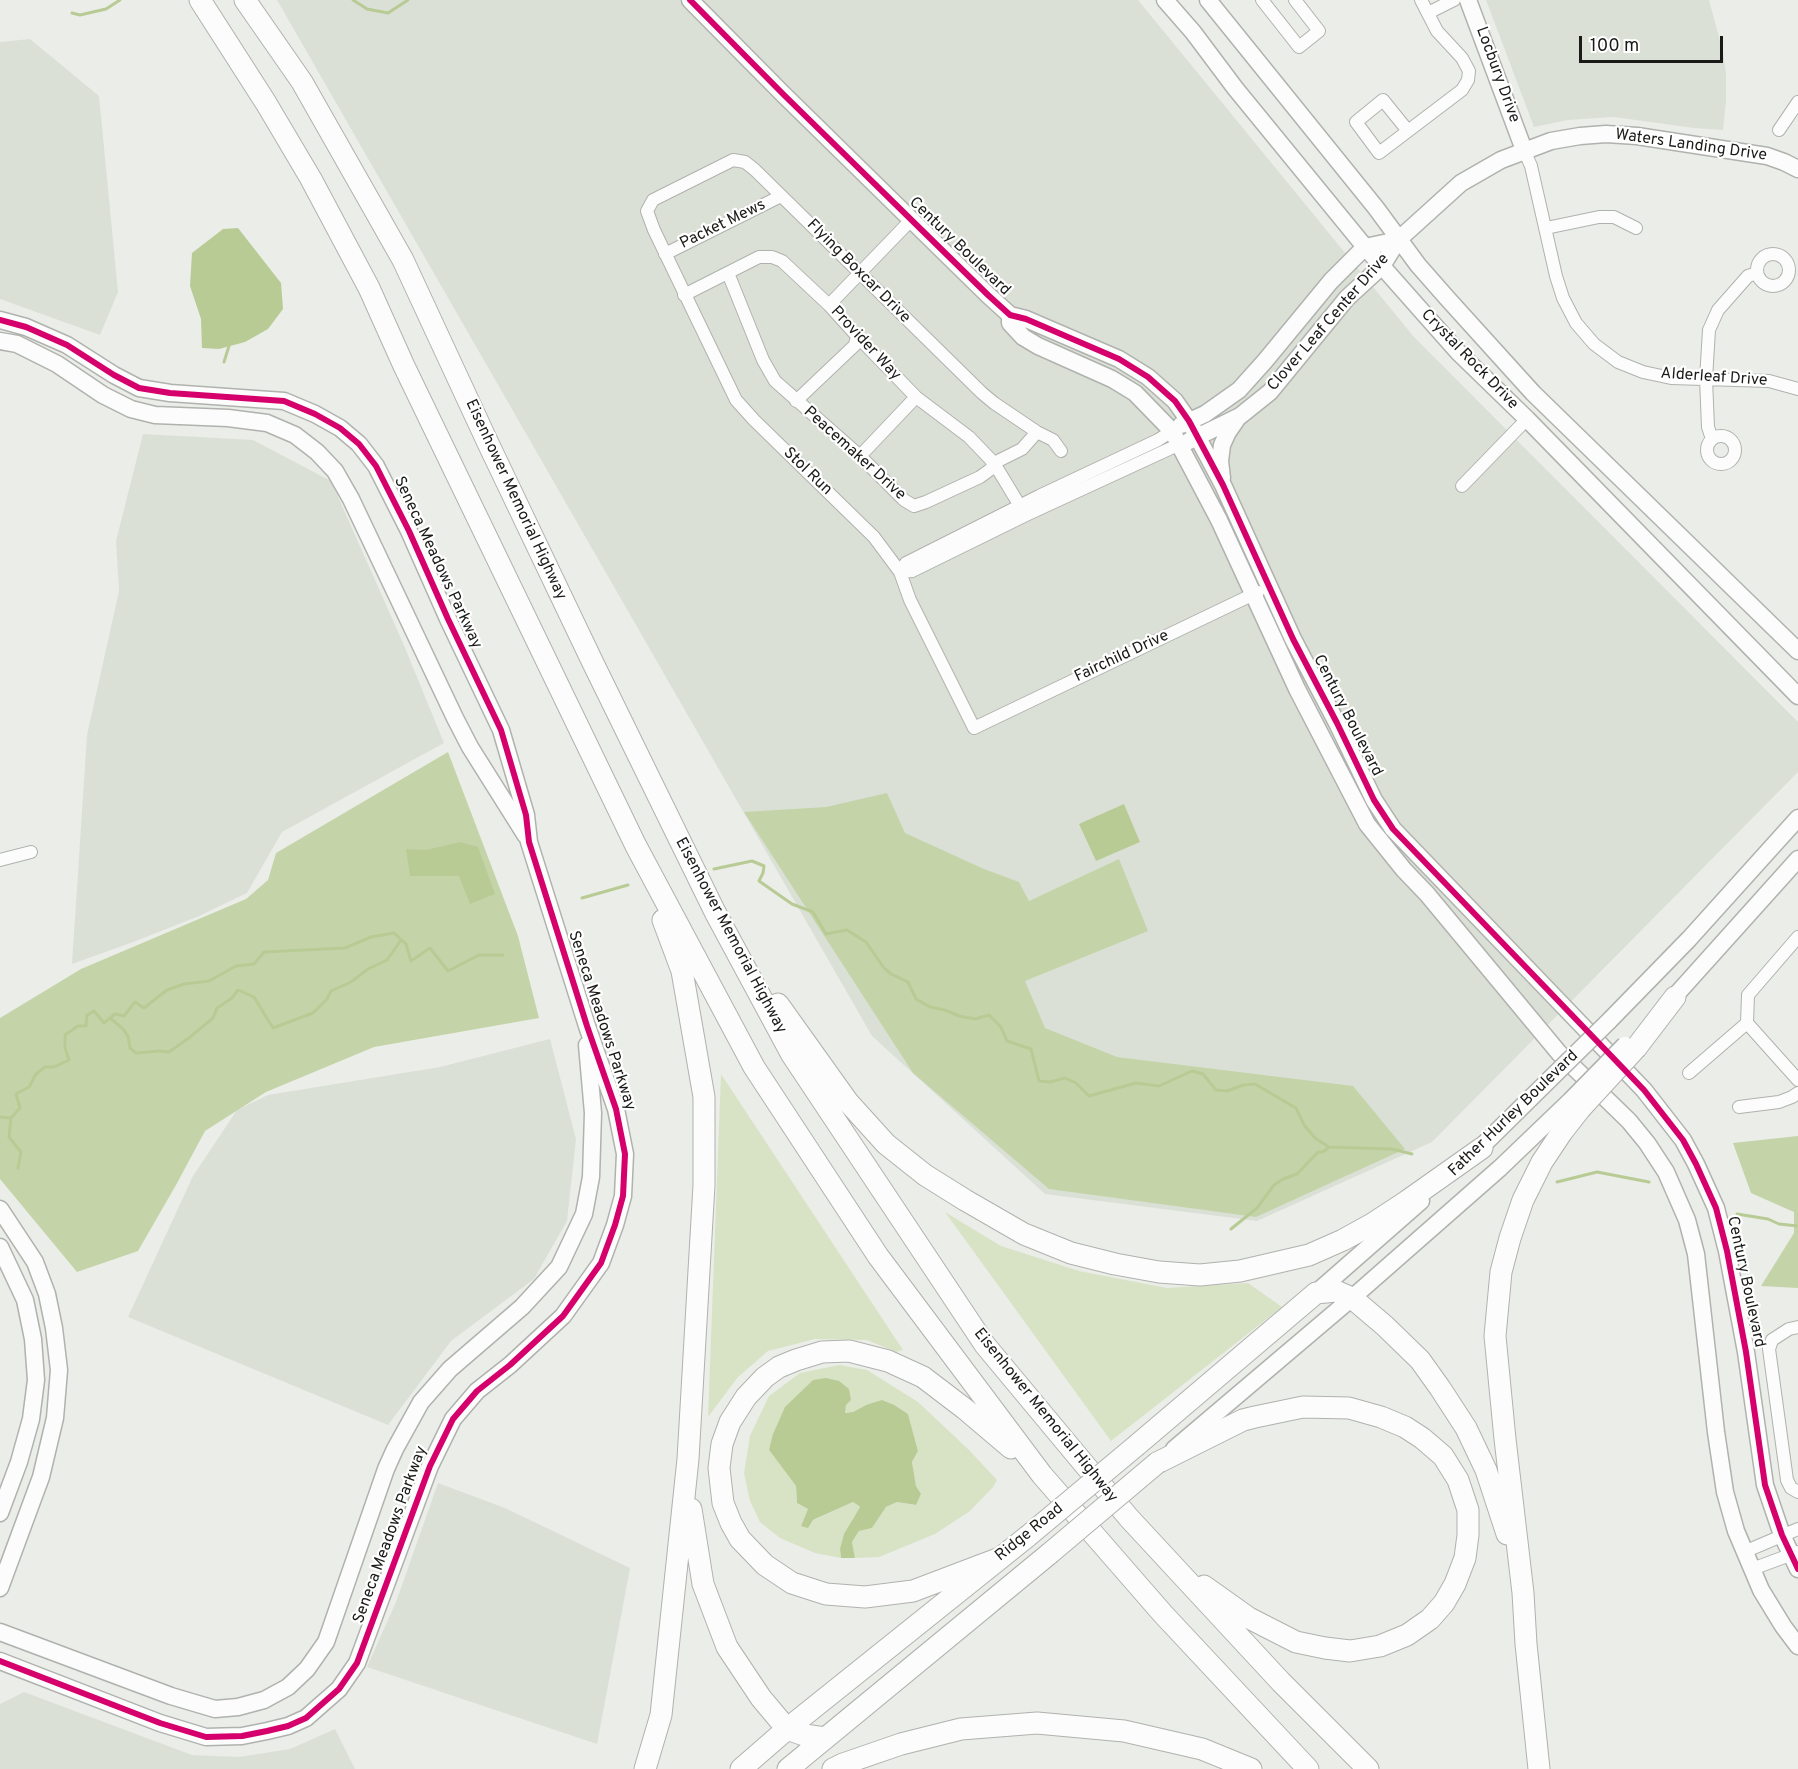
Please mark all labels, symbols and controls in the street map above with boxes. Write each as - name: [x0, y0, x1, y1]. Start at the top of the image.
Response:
- street label: Locbury Drive: [1471, 24, 1523, 126]
- scale bar: [1582, 24, 1726, 62]
- text: 100 m: [1590, 35, 1639, 58]
- street label: Waters Landing Drive: [1614, 126, 1768, 166]
- street label: Century Boulevard: [904, 194, 1014, 300]
- street label: Packet Mews: [677, 196, 769, 254]
- street label: Flying Boxcar Drive: [802, 216, 914, 328]
- street label: Clover Leaf Center Drive: [1264, 250, 1394, 396]
- street label: Provider Way: [826, 303, 904, 385]
- street label: Crystal Rock Drive: [1416, 306, 1522, 414]
- street label: Alderleaf Drive: [1660, 365, 1768, 391]
- street label: Eisenhower Memorial Highway: [460, 397, 570, 603]
- street label: Peacemaker Drive: [799, 403, 909, 505]
- street label: Stol Run: [778, 444, 836, 500]
- street label: Seneca Meadows Parkway: [389, 474, 485, 652]
- street label: Fairchild Drive: [1072, 627, 1172, 687]
- street label: Century Boulevard: [1308, 652, 1386, 780]
- street label: Eisenhower Memorial Highway: [670, 835, 790, 1037]
- street label: Seneca Meadows Parkway: [563, 929, 639, 1113]
- street label: Father Hurley Boulevard: [1445, 1047, 1583, 1181]
- street label: Century Boulevard: [1722, 1215, 1768, 1349]
- street label: Eisenhower Memorial Highway: [969, 1325, 1121, 1507]
- street label: Seneca Meadows Parkway: [350, 1444, 432, 1626]
- street label: Ridge Road: [992, 1500, 1068, 1566]

